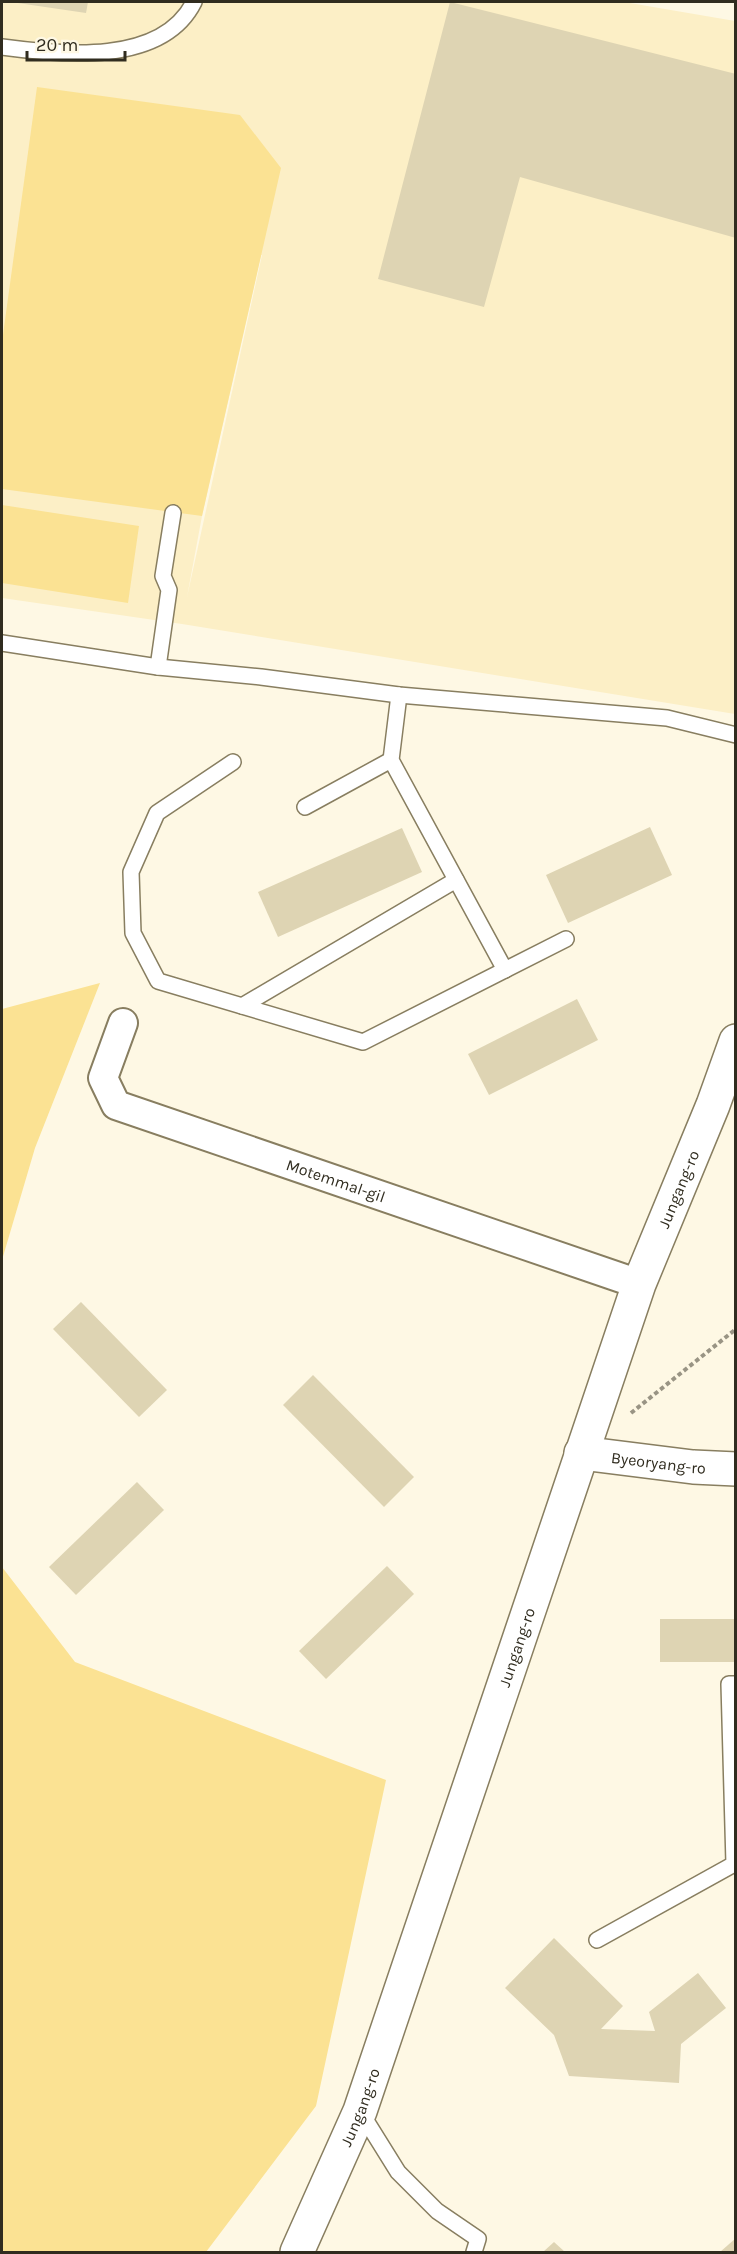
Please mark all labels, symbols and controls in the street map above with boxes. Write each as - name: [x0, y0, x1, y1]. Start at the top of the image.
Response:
- scale bar: [27, 24, 124, 62]
- text: 20 m: [36, 34, 78, 56]
- street label: Jungang-ro: [654, 1147, 703, 1231]
- street label: Motemmal-gil: [284, 1155, 388, 1207]
- street label: Byeoryang-ro: [610, 1448, 706, 1478]
- street label: Jungang-ro: [495, 1605, 539, 1689]
- street label: Jungang-ro: [336, 2066, 384, 2149]

